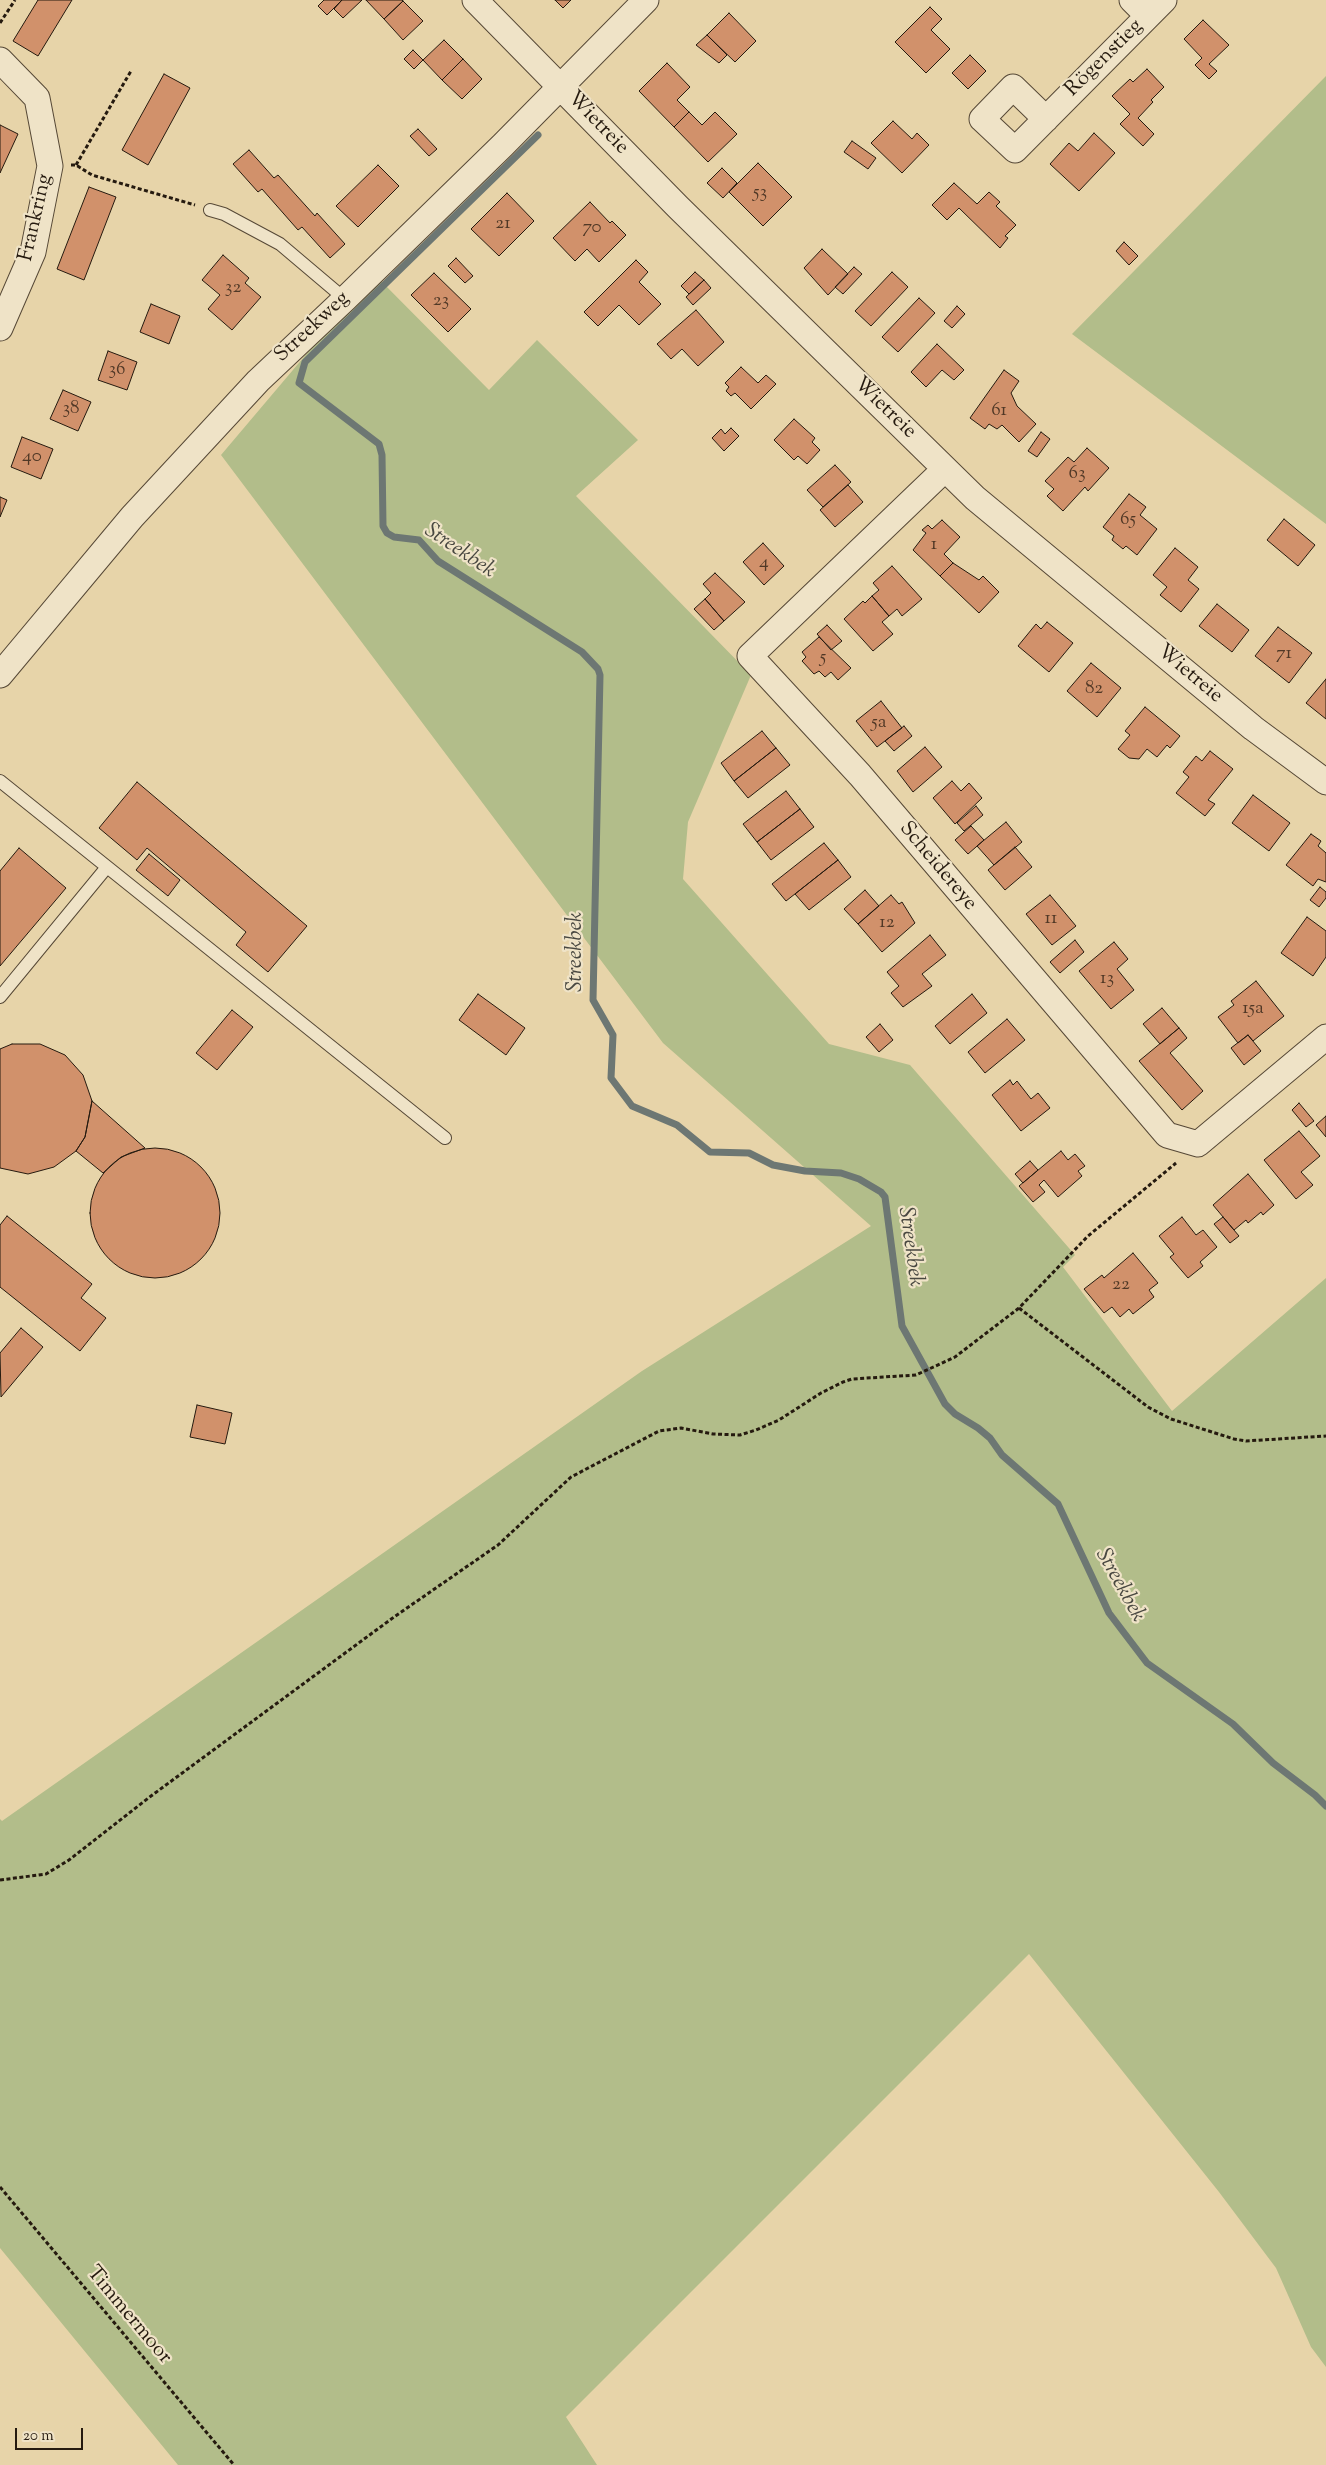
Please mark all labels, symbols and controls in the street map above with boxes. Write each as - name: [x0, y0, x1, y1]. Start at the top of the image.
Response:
- street label: Rögenstieg: [1061, 15, 1149, 103]
- street label: Wietreie: [561, 87, 633, 161]
- street label: Frankring: [15, 172, 59, 264]
- house number: 53: [753, 183, 767, 205]
- house number: 21: [495, 214, 511, 236]
- house number: 70: [582, 218, 602, 240]
- house number: 32: [225, 278, 241, 300]
- street label: Streekweg: [270, 287, 356, 369]
- house number: 23: [433, 291, 449, 313]
- house number: 36: [109, 360, 125, 382]
- street label: Wietreie: [847, 373, 921, 445]
- house number: 38: [62, 399, 80, 421]
- house number: 61: [991, 401, 1007, 423]
- house number: 40: [22, 447, 42, 469]
- house number: 63: [1068, 464, 1086, 486]
- house number: 65: [1120, 510, 1136, 532]
- water label: Streekbek: [418, 519, 500, 585]
- house number: 1: [931, 535, 937, 557]
- house number: 4: [759, 553, 769, 575]
- street label: Wietreie: [1151, 640, 1227, 710]
- house number: 71: [1276, 644, 1292, 666]
- house number: 5: [820, 648, 826, 670]
- house number: 82: [1085, 679, 1103, 701]
- house number: 5a: [871, 713, 887, 735]
- street label: Scheidereye: [893, 817, 981, 917]
- house number: 11: [1045, 909, 1057, 931]
- water label: Streekbek: [564, 912, 590, 992]
- house number: 12: [879, 913, 895, 935]
- house number: 13: [1100, 969, 1114, 991]
- house number: 15a: [1242, 999, 1264, 1021]
- water label: Streekbek: [890, 1206, 928, 1288]
- house number: 22: [1112, 1275, 1130, 1297]
- water label: Streekbek: [1088, 1545, 1150, 1627]
- street label: Timmermoor: [80, 2262, 176, 2370]
- scale bar: [18, 2418, 85, 2450]
- text: 20 m: [23, 2426, 54, 2447]

